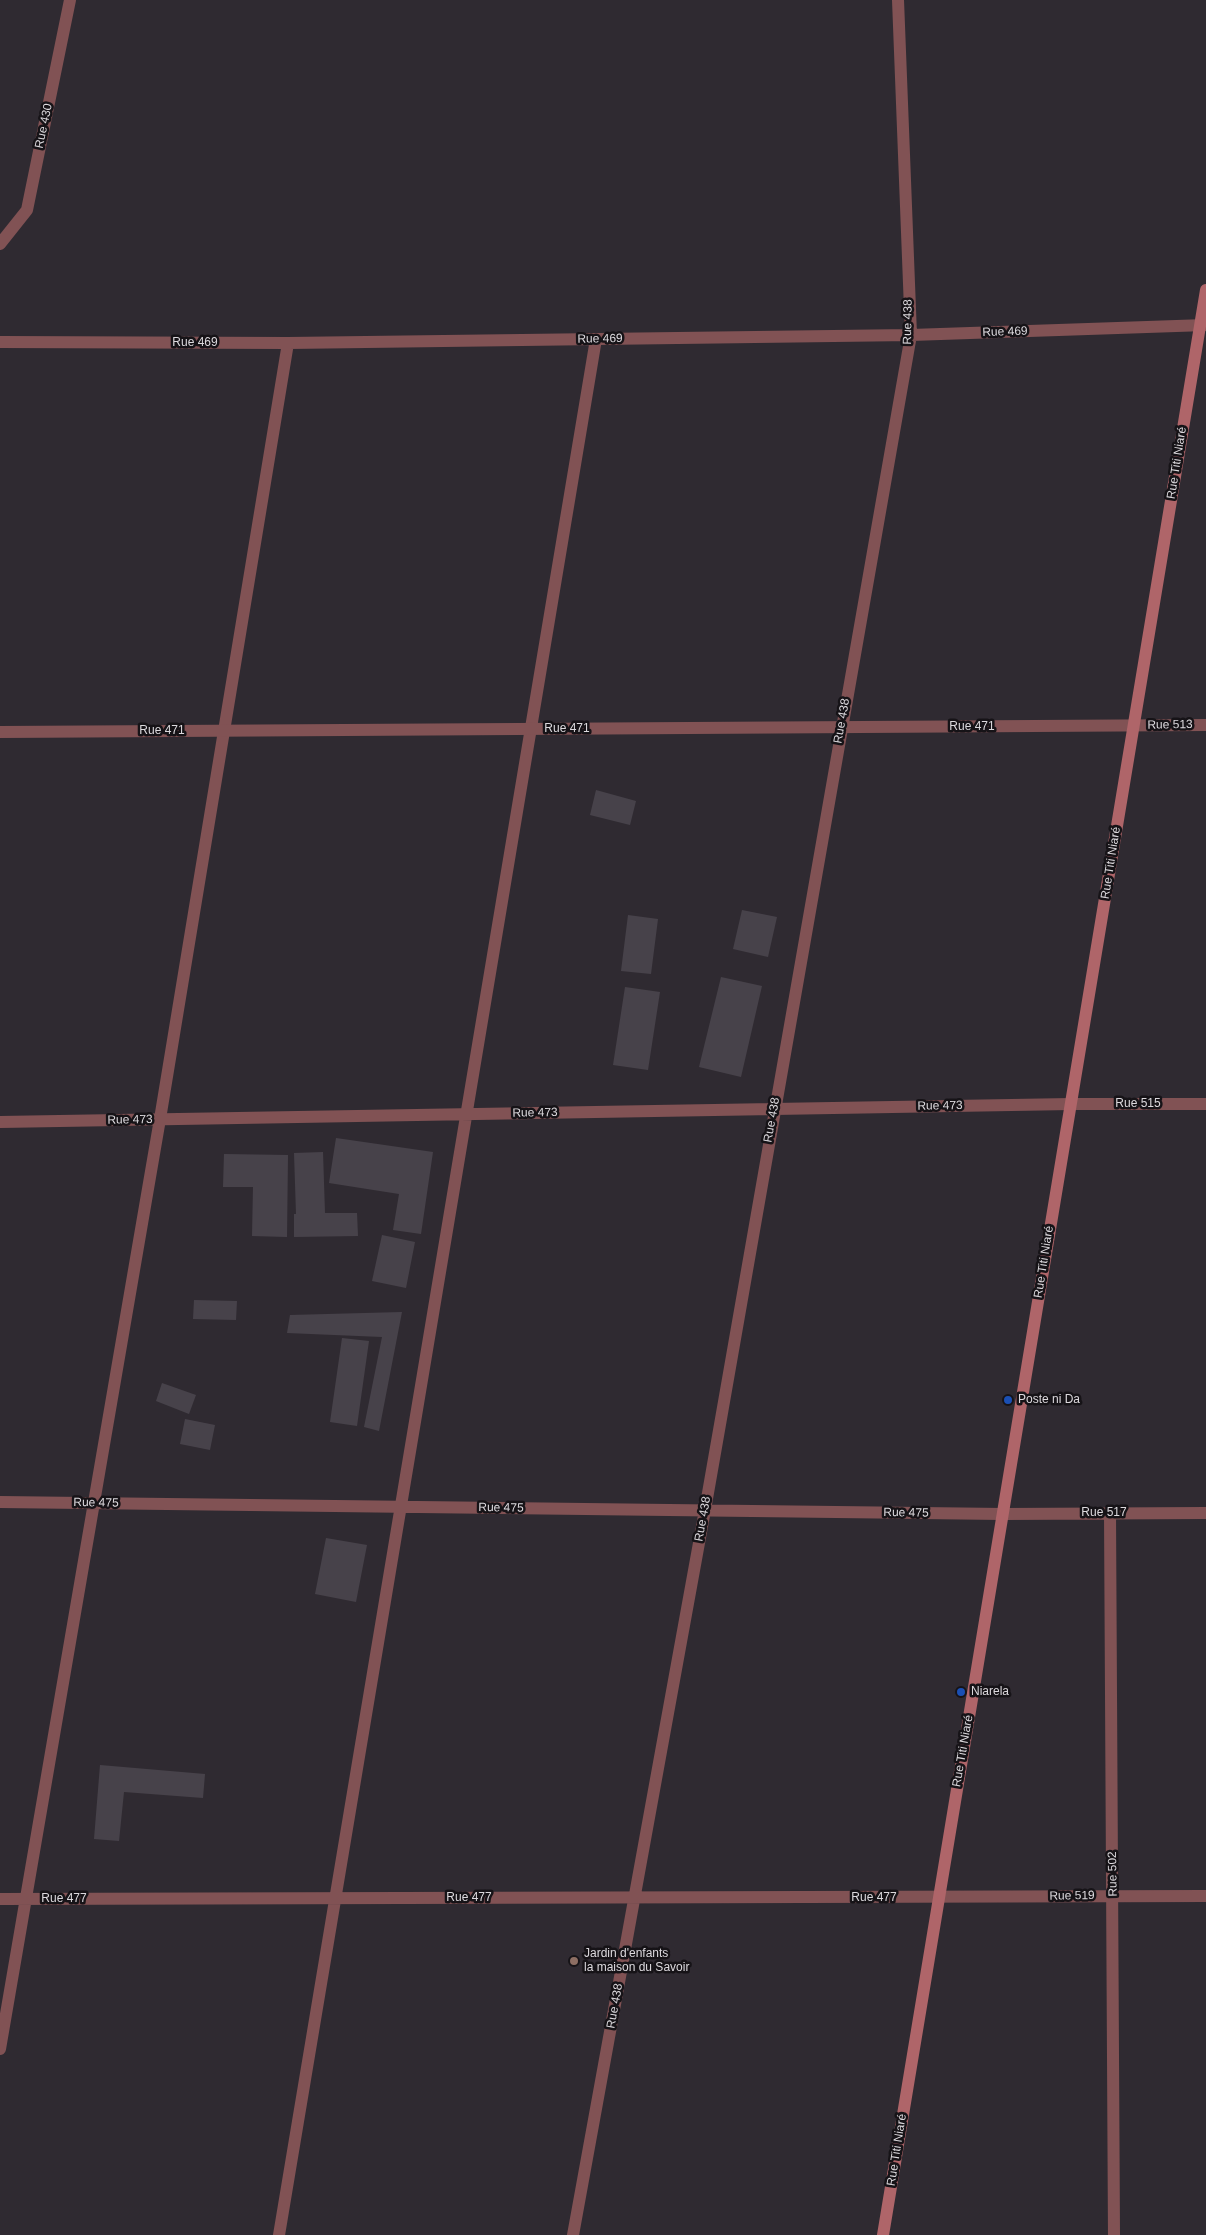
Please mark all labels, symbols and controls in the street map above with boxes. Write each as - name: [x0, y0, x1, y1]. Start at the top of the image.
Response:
- street label: Rue 430: [32, 102, 56, 150]
- street label: Rue 438: [900, 299, 916, 345]
- street label: Rue 469: [982, 324, 1028, 340]
- street label: Rue 469: [577, 331, 623, 347]
- street label: Rue 469: [172, 336, 218, 350]
- street label: Rue Titi Niaré: [1164, 426, 1190, 500]
- street label: Rue 438: [831, 697, 853, 745]
- street label: Rue 513: [1147, 717, 1193, 733]
- street label: Rue 471: [949, 720, 995, 734]
- street label: Rue 471: [544, 722, 590, 736]
- street label: Rue 471: [139, 724, 185, 738]
- street label: Rue Titi Niaré: [1098, 826, 1124, 900]
- street label: Rue 438: [761, 1096, 783, 1144]
- street label: Rue 515: [1115, 1097, 1161, 1111]
- street label: Rue 473: [917, 1098, 963, 1114]
- street label: Rue 473: [512, 1105, 558, 1121]
- street label: Rue 473: [107, 1112, 153, 1128]
- street label: Rue Titi Niaré: [1031, 1225, 1057, 1299]
- place label: Poste ni Da: [1018, 1393, 1080, 1407]
- marker: Poste ni Da: [1002, 1394, 1014, 1406]
- street label: Rue 475: [73, 1495, 119, 1511]
- street label: Rue 438: [692, 1495, 714, 1543]
- street label: Rue 475: [478, 1500, 524, 1516]
- street label: Rue 475: [883, 1505, 929, 1521]
- street label: Rue 517: [1081, 1506, 1127, 1520]
- place label: Niarela: [971, 1685, 1009, 1699]
- marker: Niarela: [955, 1686, 967, 1698]
- street label: Rue Titi Niaré: [950, 1714, 976, 1788]
- street label: Rue 502: [1105, 1851, 1121, 1897]
- street label: Rue 519: [1049, 1888, 1095, 1904]
- street label: Rue 477: [446, 1891, 492, 1905]
- street label: Rue 477: [851, 1891, 897, 1905]
- street label: Rue 477: [41, 1892, 87, 1906]
- place label: Jardin d'enfants la maison du Savoir: [584, 1947, 689, 1975]
- marker: Jardin d'enfants la maison du Savoir: [568, 1955, 580, 1967]
- street label: Rue 438: [604, 1982, 626, 2030]
- street label: Rue Titi Niaré: [884, 2113, 910, 2187]

